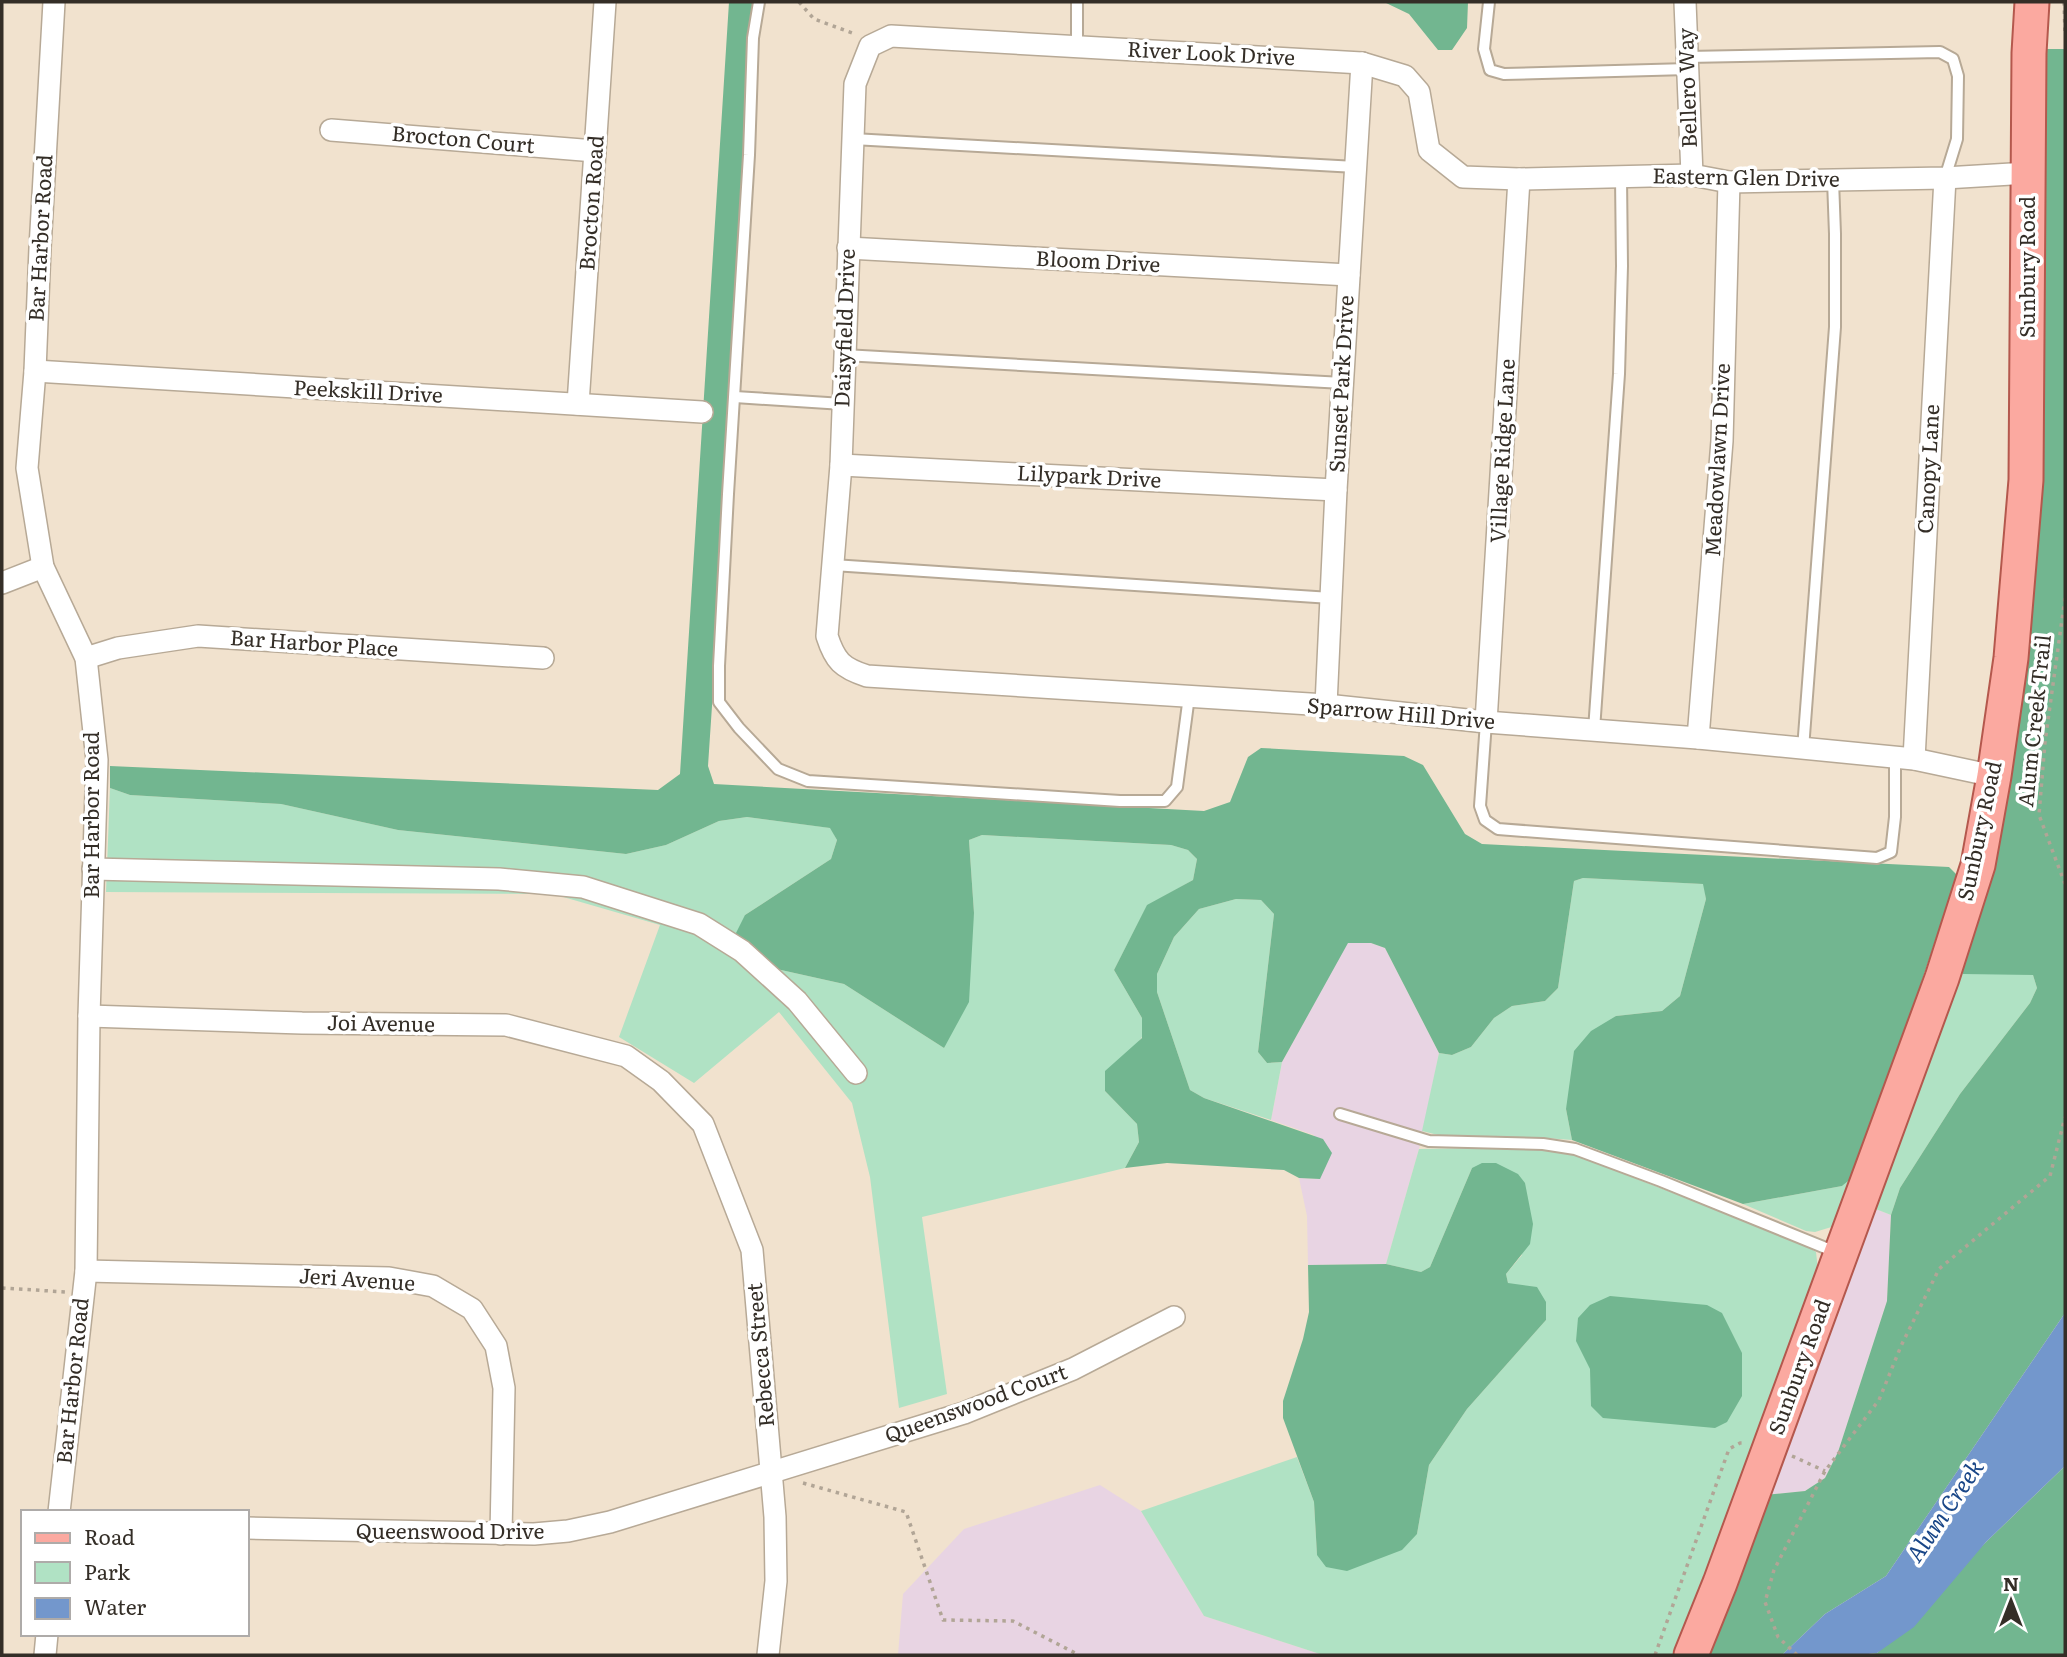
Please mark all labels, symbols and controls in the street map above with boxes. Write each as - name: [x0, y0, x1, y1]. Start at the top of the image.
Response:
- street label: Bellero Way: [1668, 27, 1703, 149]
- street label: River Look Drive: [1126, 32, 1296, 71]
- street label: Brocton Court: [390, 116, 537, 159]
- street label: Brocton Road: [569, 134, 610, 272]
- street label: Bar Harbor Road: [19, 153, 58, 322]
- street label: Eastern Glen Drive: [1652, 158, 1840, 193]
- street label: Sunbury Road: [2010, 196, 2041, 338]
- street label: Bloom Drive: [1035, 241, 1161, 278]
- street label: Daisyfield Drive: [824, 248, 861, 408]
- street label: Sunset Park Drive: [1319, 294, 1360, 473]
- street label: Village Ridge Lane: [1480, 358, 1521, 544]
- street label: Meadowlawn Drive: [1695, 362, 1736, 558]
- street label: Peekskill Drive: [293, 370, 444, 409]
- street label: Canopy Lane: [1908, 403, 1945, 534]
- street label: Lilypark Drive: [1016, 455, 1162, 494]
- street label: Bar Harbor Place: [229, 620, 399, 663]
- street label: Alum Creek Trail: [2008, 633, 2057, 808]
- street label: Sparrow Hill Drive: [1306, 688, 1497, 735]
- street label: Bar Harbor Road: [74, 731, 105, 899]
- street label: Sunbury Road: [1948, 758, 2008, 903]
- street label: Joi Avenue: [327, 1005, 435, 1038]
- street label: Jeri Avenue: [298, 1258, 416, 1297]
- street label: Rebecca Street: [737, 1281, 780, 1429]
- street label: Sunbury Road: [1759, 1294, 1837, 1438]
- street label: Bar Harbor Road: [46, 1296, 95, 1466]
- street label: Queenswood Court: [880, 1354, 1071, 1449]
- water label: Alum Creek: [1896, 1451, 1991, 1568]
- legend: [21, 1510, 248, 1636]
- street label: Queenswood Drive: [356, 1514, 544, 1545]
- text: Road: [84, 1520, 135, 1551]
- text: Park: [84, 1555, 130, 1586]
- north arrow: [1976, 1566, 2046, 1636]
- text: N: [2003, 1569, 2019, 1597]
- text: Water: [84, 1590, 146, 1621]

